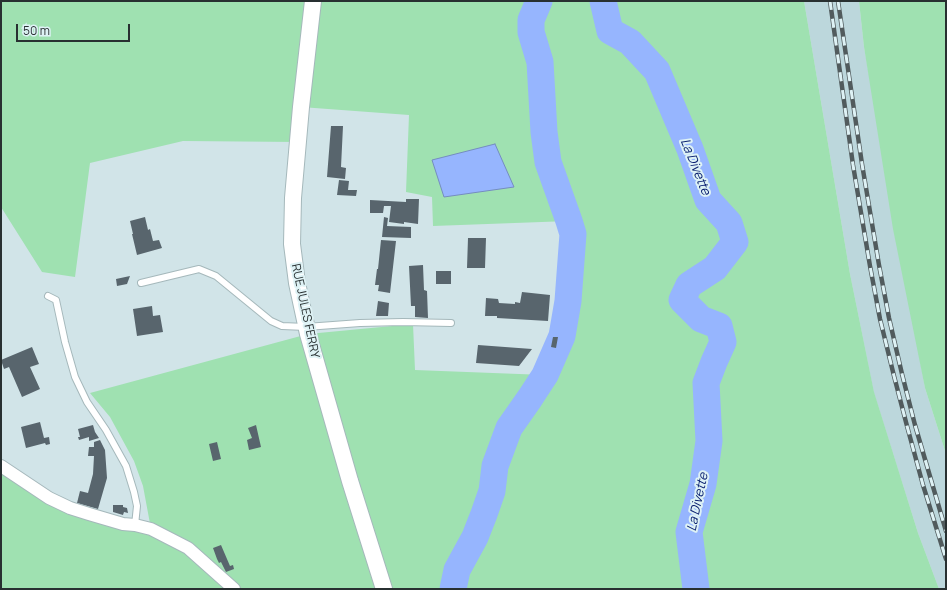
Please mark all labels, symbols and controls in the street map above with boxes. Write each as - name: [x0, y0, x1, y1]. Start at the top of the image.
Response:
- scale bar: [18, 16, 132, 42]
- text: 50 m: [23, 22, 50, 39]
- water label: La Divette: [677, 137, 713, 197]
- street label: RUE JULES FERRY: [288, 262, 322, 360]
- water label: La Divette: [684, 471, 712, 533]

